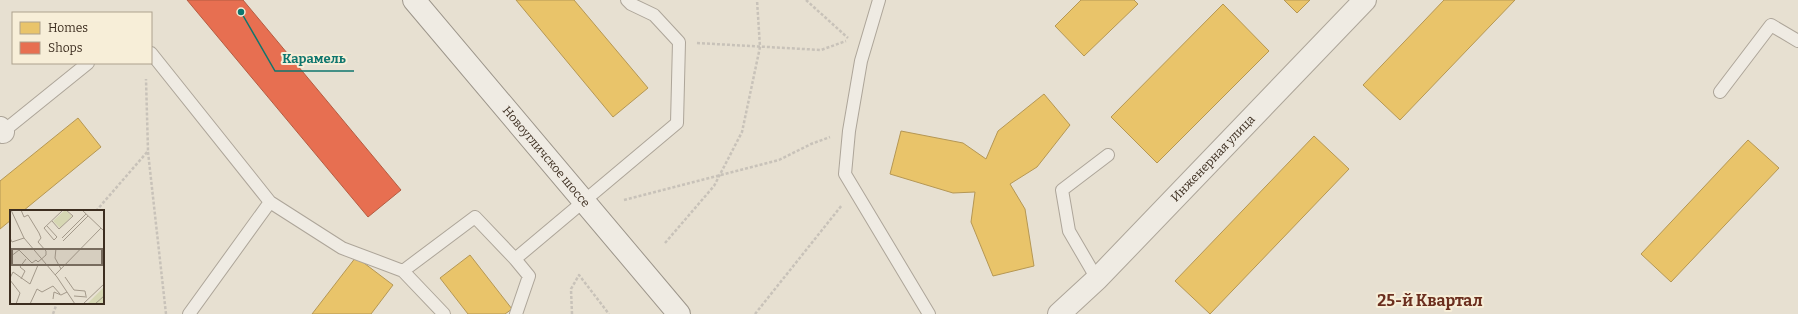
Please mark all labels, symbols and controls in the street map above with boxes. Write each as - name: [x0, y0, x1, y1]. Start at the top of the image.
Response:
- legend: [12, 12, 152, 64]
- text: Homes: [48, 21, 88, 35]
- text: Shops: [48, 41, 83, 55]
- callout: Карамель: [275, 46, 354, 71]
- text: Карамель: [282, 51, 346, 66]
- street label: Новоугличское шоссе: [500, 103, 593, 210]
- street label: Инженерная улица: [1168, 112, 1258, 205]
- inset map: [10, 210, 104, 304]
- district label: 25-й Квартал: [1377, 291, 1483, 310]

